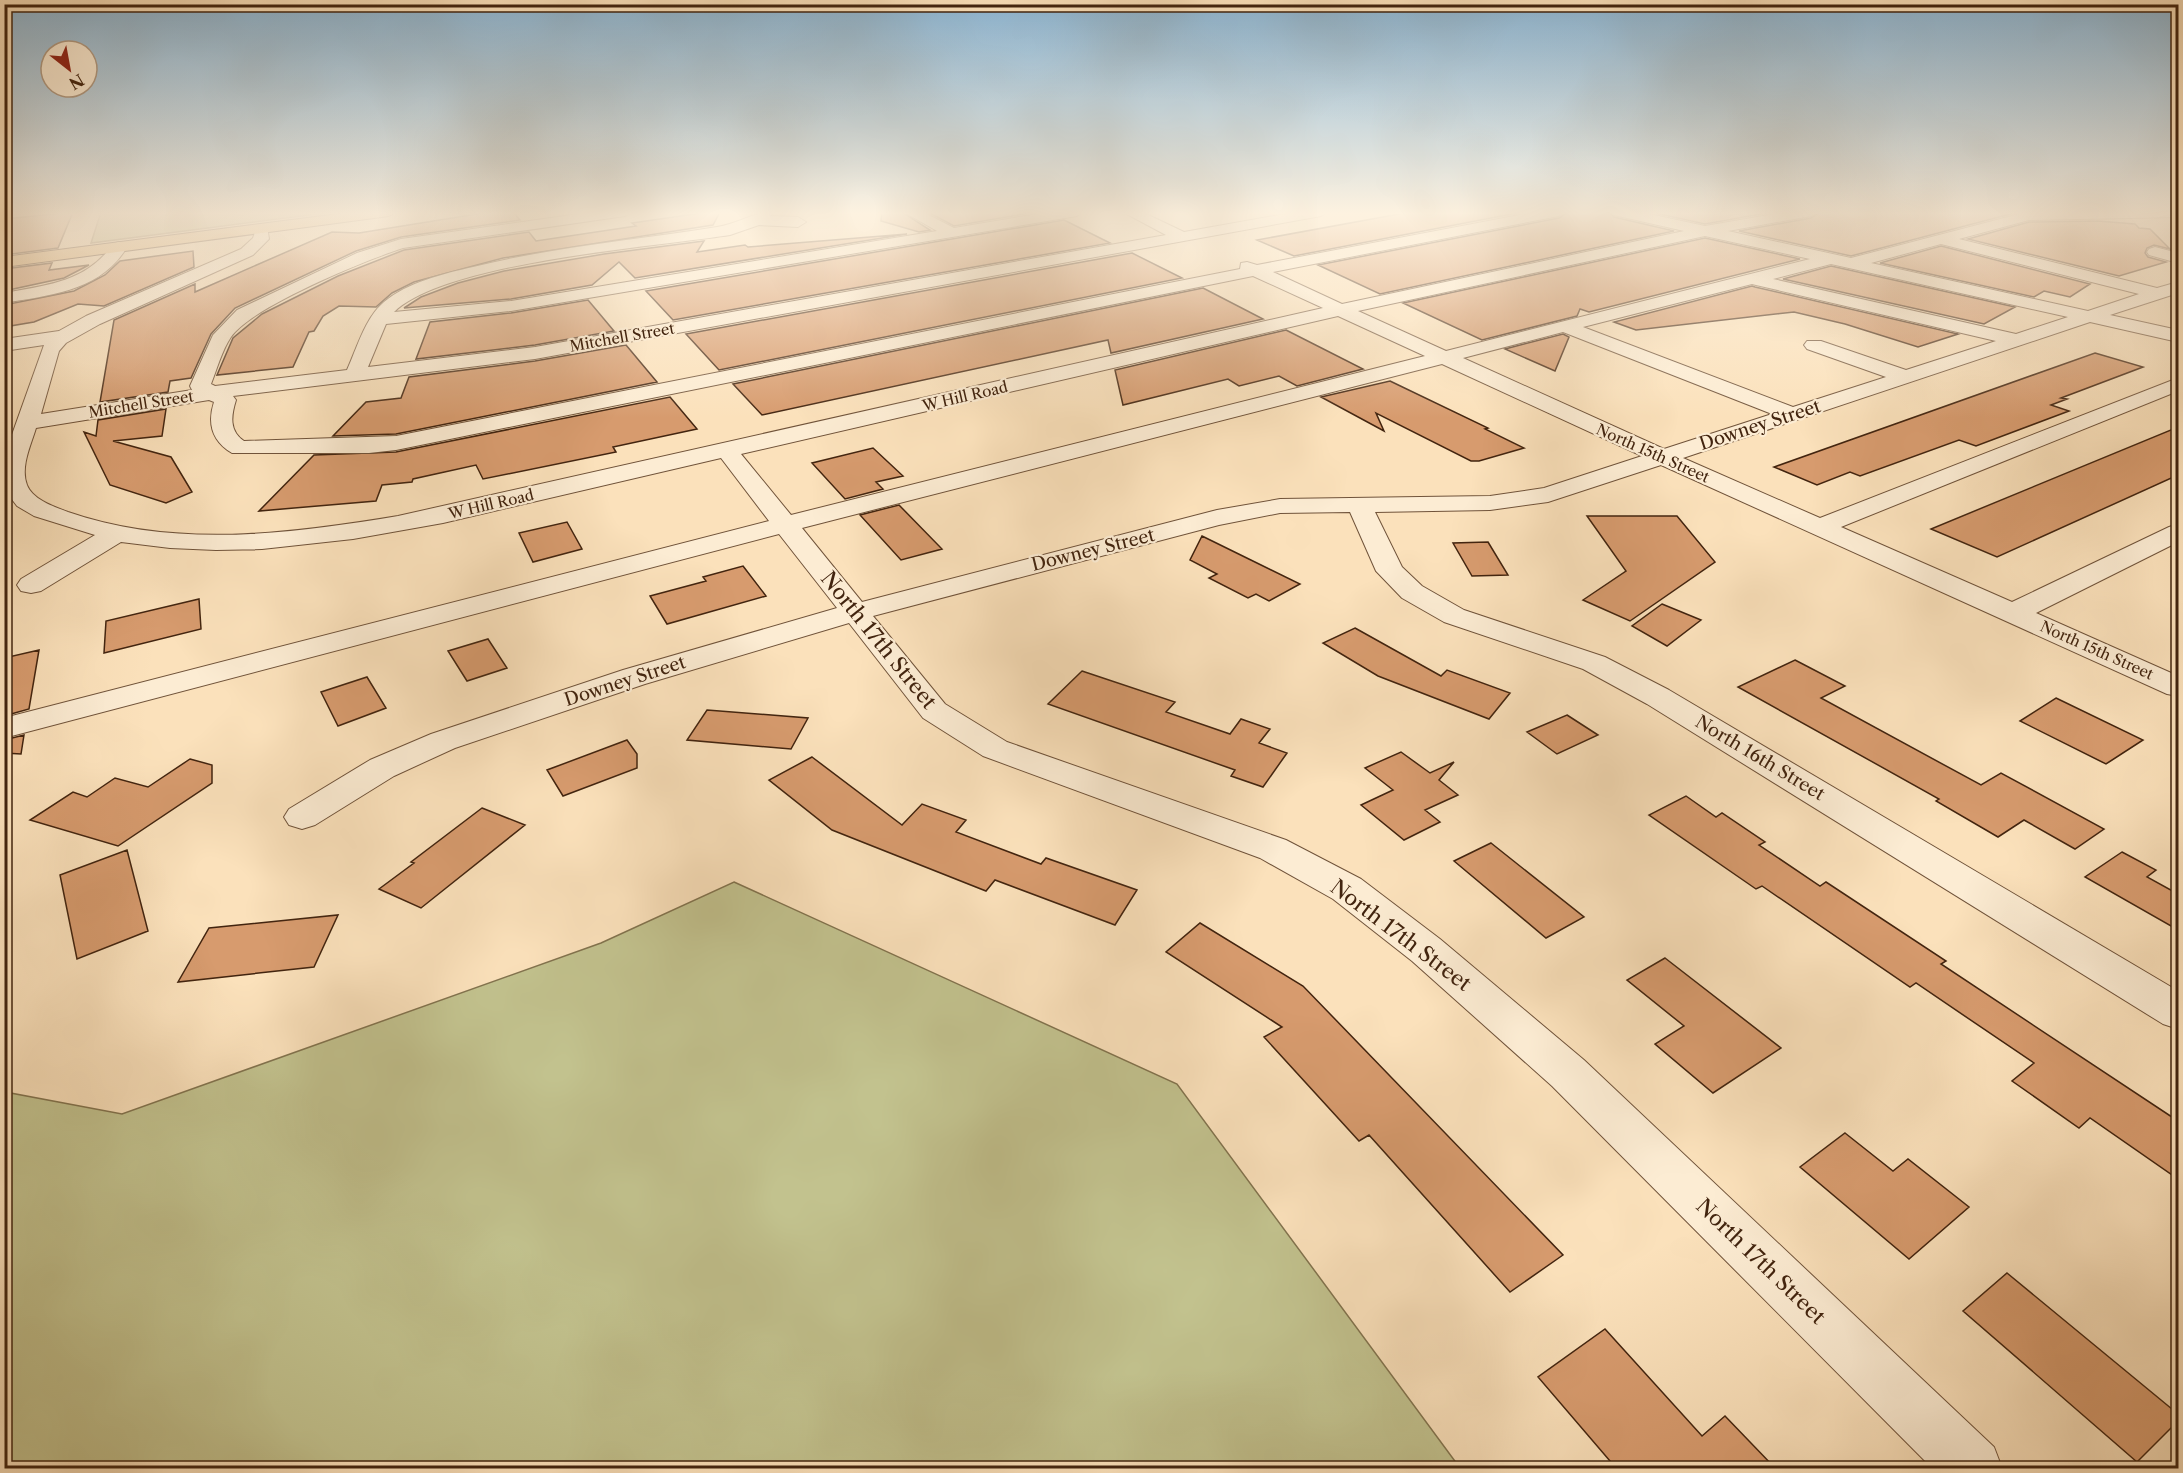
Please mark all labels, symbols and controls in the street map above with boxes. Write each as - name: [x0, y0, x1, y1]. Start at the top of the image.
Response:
- north arrow: [39, 39, 99, 99]
- text: N: [66, 70, 88, 94]
- street label: Mitchell Street: [568, 318, 677, 356]
- street label: W Hill Road: [919, 377, 1010, 415]
- street label: Mitchell Street: [87, 386, 196, 422]
- street label: Downey Street: [1697, 395, 1824, 455]
- street label: North 15th Street: [1593, 420, 1713, 487]
- street label: W Hill Road: [445, 485, 536, 523]
- street label: Downey Street: [1029, 524, 1158, 576]
- street label: North 17th Street: [816, 566, 942, 714]
- street label: North 15th Street: [2037, 617, 2157, 684]
- street label: Downey Street: [562, 651, 689, 711]
- street label: North 16th Street: [1691, 711, 1829, 806]
- street label: North 17th Street: [1326, 874, 1477, 996]
- street label: North 17th Street: [1691, 1193, 1831, 1329]

